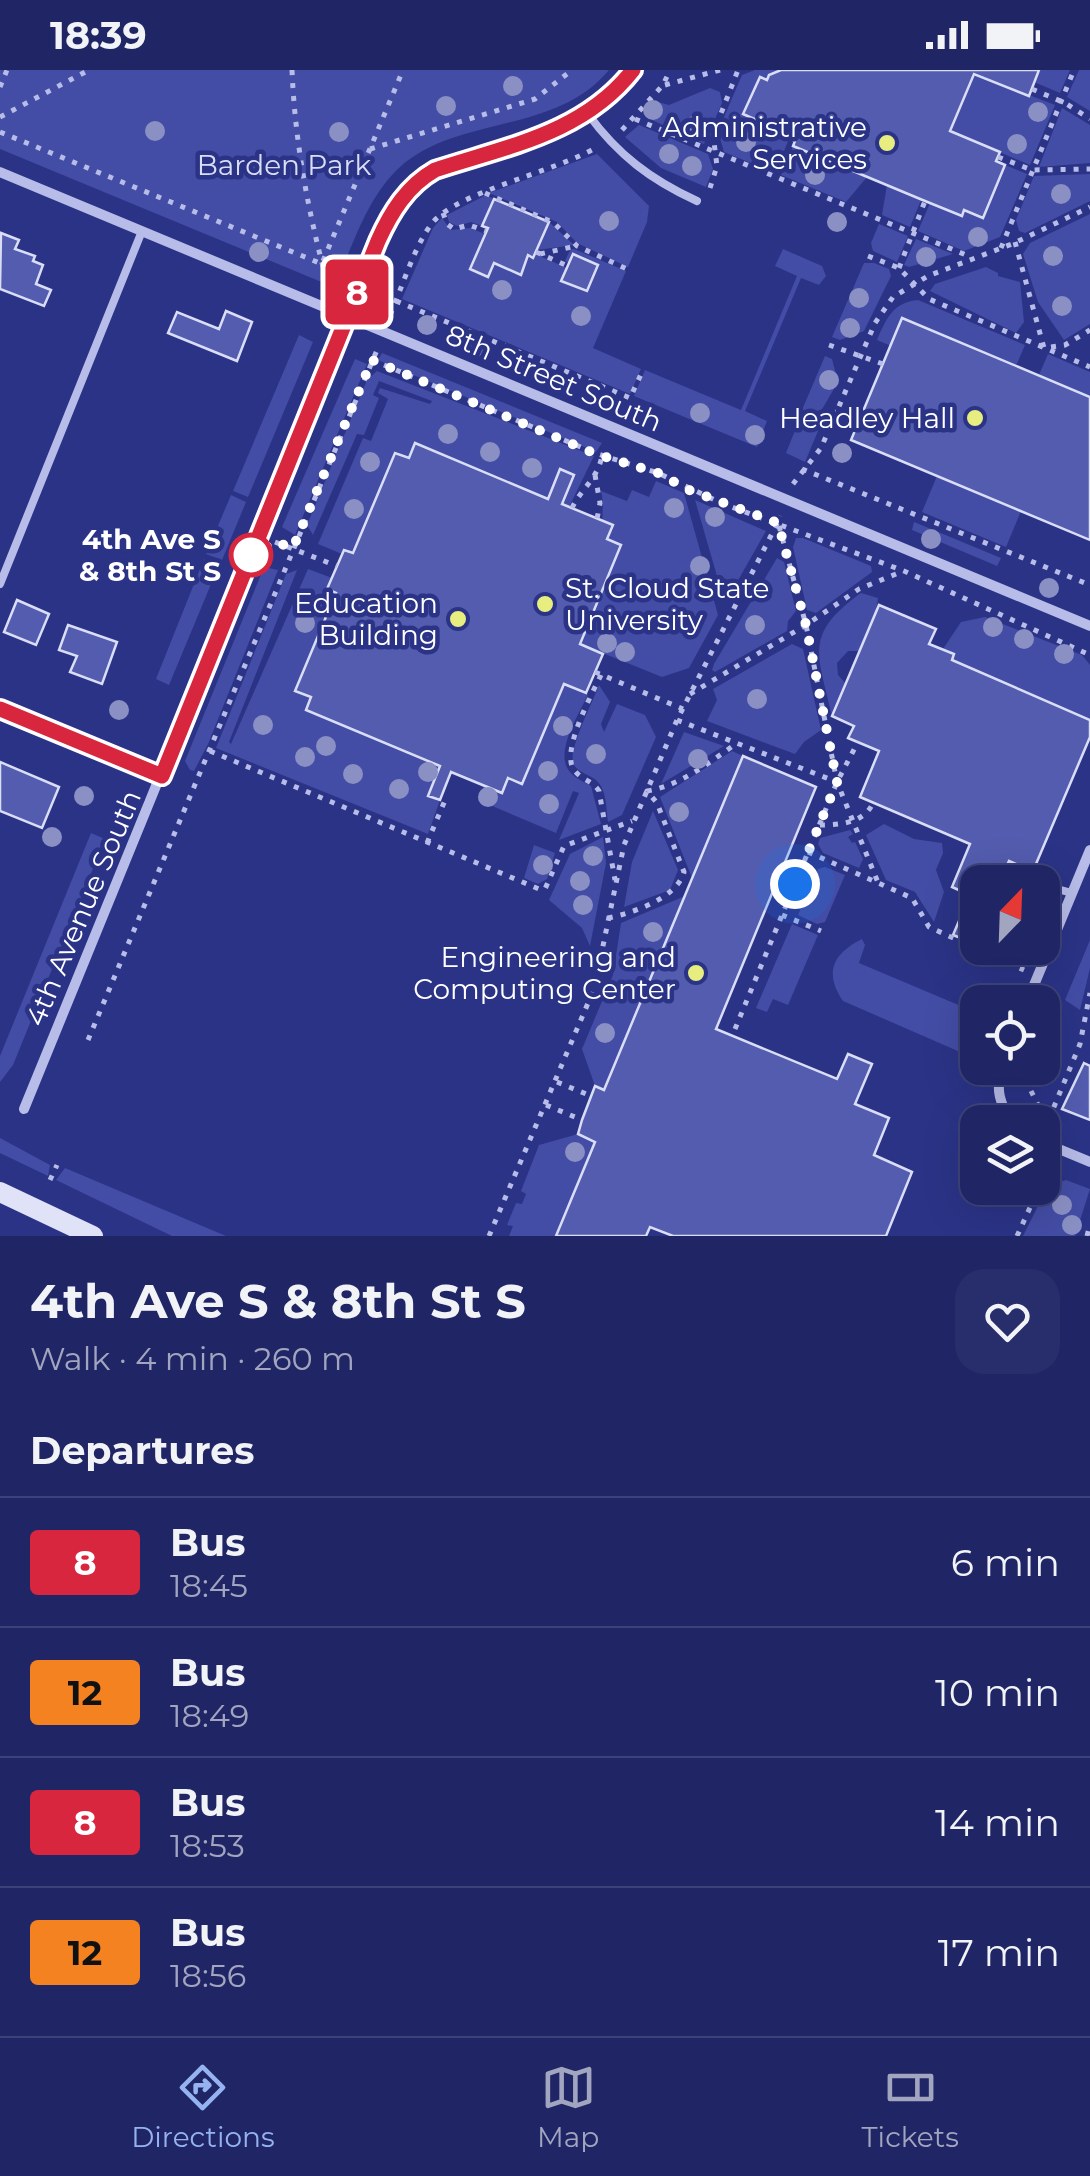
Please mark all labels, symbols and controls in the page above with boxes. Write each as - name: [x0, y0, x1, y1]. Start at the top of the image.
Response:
- text: 18:39: [50, 12, 147, 59]
- place label: Administrative Services: [662, 110, 867, 176]
- marker: Administrative Services: [876, 132, 898, 154]
- park label: Barden Park: [197, 148, 372, 182]
- line badge: 8: [324, 260, 390, 324]
- text: 8: [345, 271, 369, 314]
- street label: 8th Street South: [441, 317, 667, 439]
- place label: Headley Hall: [779, 401, 955, 435]
- marker: Headley Hall: [964, 407, 986, 429]
- place label: 4th Ave S & 8th St S: [79, 522, 221, 588]
- marker: 4th Ave S & 8th St S: [230, 534, 272, 576]
- place label: St. Cloud State University: [565, 571, 770, 637]
- place label: Education Building: [294, 586, 438, 652]
- marker: St. Cloud State University: [534, 593, 556, 615]
- marker: Education Building: [447, 608, 469, 630]
- street label: 4th Avenue South: [18, 785, 148, 1031]
- your location: [770, 859, 820, 909]
- north arrow: [960, 865, 1060, 965]
- map controls: [960, 865, 1060, 1205]
- place label: Engineering and Computing Center: [413, 940, 676, 1006]
- marker: Engineering and Computing Center: [685, 962, 707, 984]
- button: locate: [960, 985, 1060, 1085]
- button: layers: [960, 1105, 1060, 1205]
- button: heart: [955, 1269, 1060, 1374]
- text: 4th Ave S & 8th St S: [30, 1272, 526, 1330]
- text: Walk · 4 min · 260 m: [30, 1339, 355, 1378]
- text: Departures: [30, 1427, 254, 1474]
- text: Bus: [170, 1519, 245, 1566]
- text: 6 min: [951, 1539, 1060, 1586]
- text: 8: [73, 1541, 97, 1584]
- text: 18:45: [170, 1566, 248, 1605]
- text: Bus: [170, 1649, 245, 1696]
- text: 10 min: [935, 1669, 1060, 1716]
- text: 12: [68, 1671, 102, 1714]
- text: 18:49: [170, 1696, 249, 1735]
- text: Bus: [170, 1779, 245, 1826]
- text: 14 min: [935, 1799, 1060, 1846]
- text: 8: [73, 1801, 97, 1844]
- text: 18:53: [170, 1826, 245, 1865]
- text: Bus: [170, 1909, 245, 1956]
- text: 17 min: [938, 1929, 1060, 1976]
- text: 12: [68, 1931, 102, 1974]
- text: 18:56: [170, 1956, 246, 1995]
- tab: Directions: [131, 2060, 275, 2154]
- tab: Map: [537, 2060, 599, 2154]
- tab: Tickets: [862, 2060, 959, 2154]

